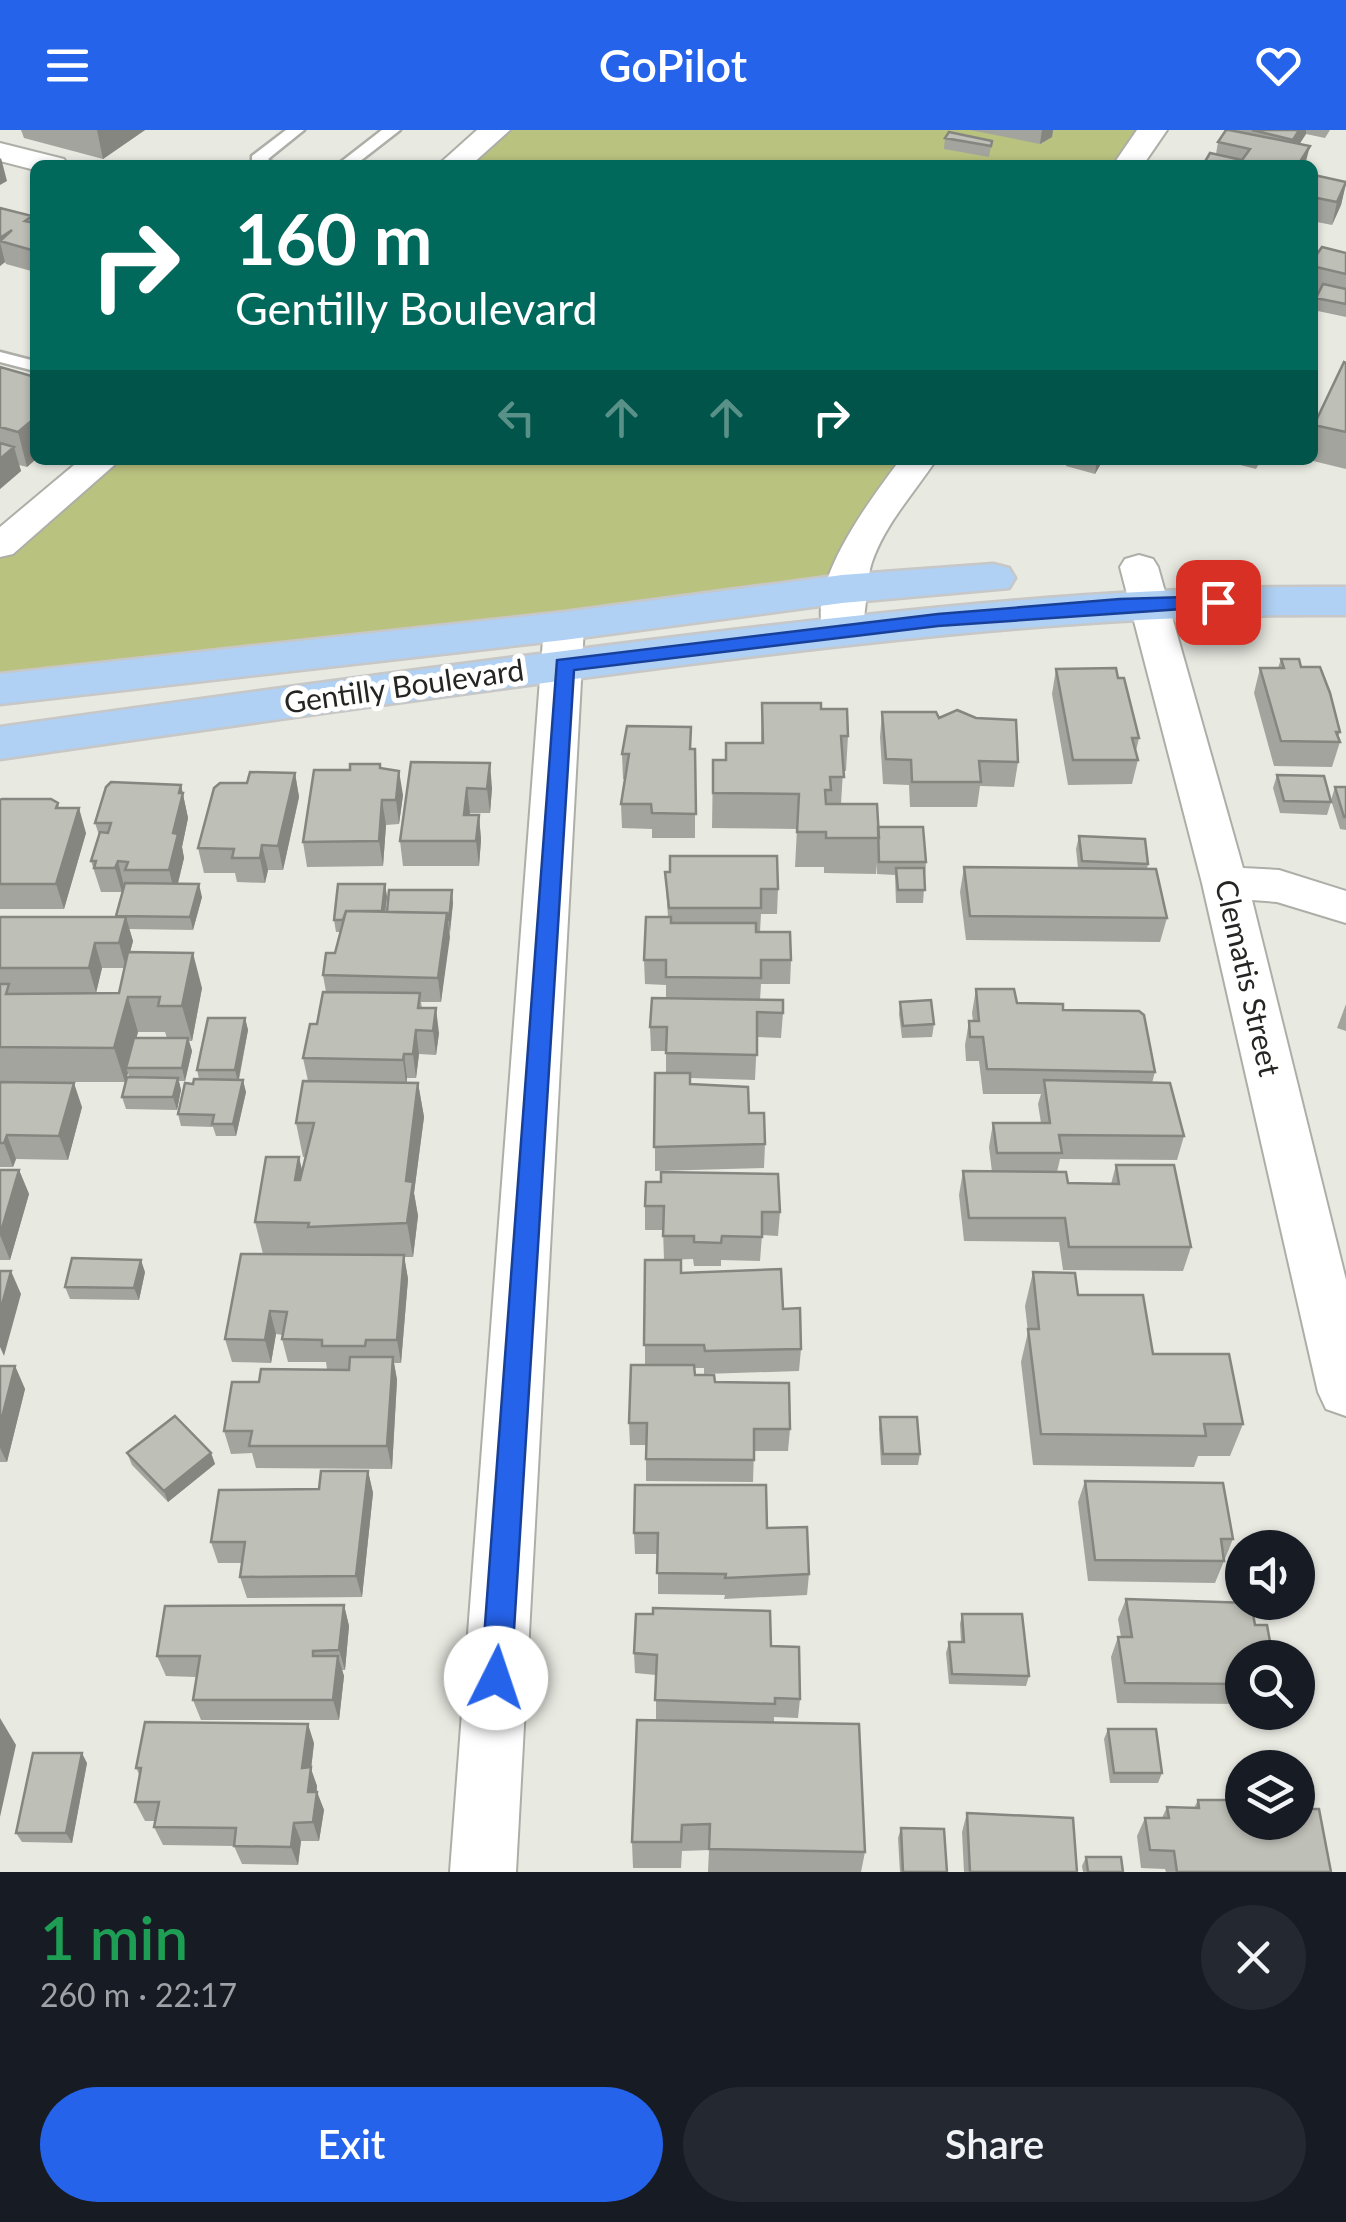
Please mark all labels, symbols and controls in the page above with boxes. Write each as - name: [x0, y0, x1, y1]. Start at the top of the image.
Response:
- icon: menu: [40, 38, 95, 93]
- text: GoPilot: [599, 38, 747, 92]
- icon: heart: [1251, 38, 1306, 93]
- text: 160 m: [235, 196, 432, 280]
- icon: right: [70, 200, 200, 330]
- text: Gentilly Boulevard: [235, 281, 598, 335]
- icon: left: [489, 390, 544, 445]
- icon: ahead: [594, 390, 649, 445]
- icon: ahead: [699, 390, 754, 445]
- icon: right: [804, 390, 859, 445]
- pin: [1176, 560, 1261, 645]
- icon: arrive: [1191, 575, 1246, 630]
- street label: Gentilly Boulevard: [281, 650, 526, 720]
- street label: Clematis Street: [1209, 876, 1289, 1080]
- map controls: [1225, 1530, 1315, 1840]
- button: sound: [1225, 1530, 1315, 1620]
- position arrow: [444, 1626, 548, 1730]
- button: search: [1225, 1640, 1315, 1730]
- button: layers: [1225, 1750, 1315, 1840]
- text: 1 min: [40, 1901, 188, 1973]
- button: close: [1201, 1905, 1306, 2010]
- text: 260 m · 22:17: [40, 1975, 237, 2014]
- button: Exit: [40, 2087, 663, 2202]
- button: Share: [683, 2087, 1306, 2202]

